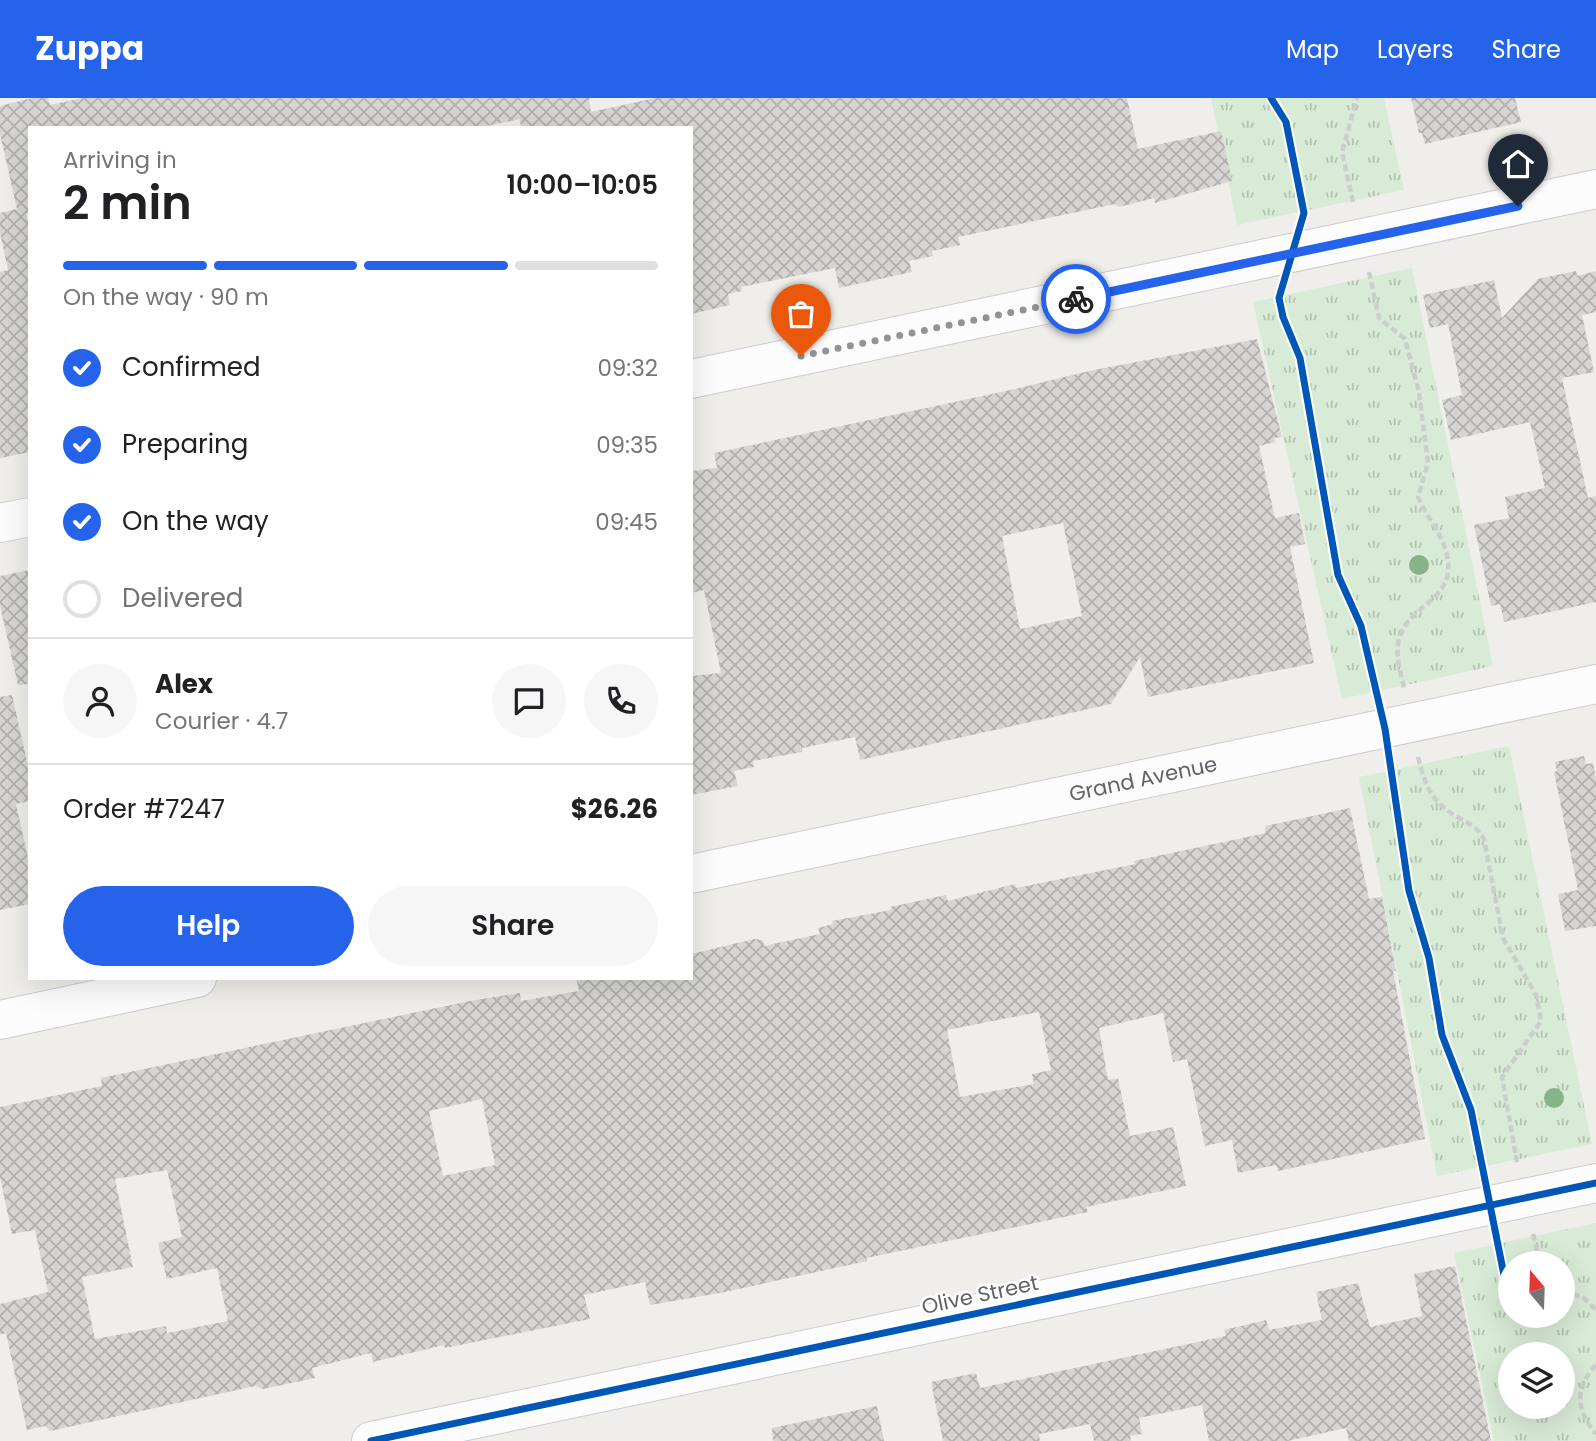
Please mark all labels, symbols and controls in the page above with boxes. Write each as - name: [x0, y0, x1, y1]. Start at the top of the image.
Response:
- text: Zuppa: [35, 25, 144, 72]
- text: Map: [1286, 33, 1339, 66]
- text: Layers: [1377, 33, 1453, 66]
- text: Share: [1491, 33, 1561, 66]
- pin: [1488, 134, 1548, 206]
- text: Arriving in: [63, 144, 177, 176]
- icon: home: [1499, 145, 1537, 183]
- text: 10:00–10:05: [507, 167, 658, 203]
- text: 2 min: [63, 171, 192, 235]
- courier: [1041, 264, 1111, 334]
- icon: bike: [1057, 280, 1095, 318]
- text: On the way · 90 m: [63, 281, 269, 313]
- pin: [771, 284, 831, 356]
- icon: bag: [782, 295, 820, 333]
- icon: check: [63, 349, 101, 387]
- text: Confirmed: [122, 349, 260, 385]
- text: 09:32: [597, 352, 658, 384]
- icon: check: [63, 426, 101, 464]
- text: Preparing: [122, 426, 248, 462]
- text: 09:35: [596, 429, 658, 461]
- icon: check: [63, 503, 101, 541]
- text: On the way: [122, 503, 269, 539]
- text: 09:45: [595, 506, 658, 538]
- text: Delivered: [122, 580, 243, 616]
- button: person: [63, 664, 137, 738]
- button: chat: [492, 664, 566, 738]
- button: phone: [584, 664, 658, 738]
- text: Alex: [155, 666, 213, 702]
- text: Courier · 4.7: [155, 705, 288, 737]
- street label: Grand Avenue: [1066, 749, 1220, 808]
- text: Order #7247: [63, 791, 225, 827]
- text: $26.26: [571, 791, 658, 827]
- button: Help: [63, 886, 354, 966]
- button: Share: [368, 886, 658, 966]
- north arrow: [1498, 1251, 1575, 1328]
- map controls: [1498, 1251, 1575, 1419]
- street label: Olive Street: [919, 1268, 1041, 1321]
- button: layers: [1498, 1342, 1575, 1419]

